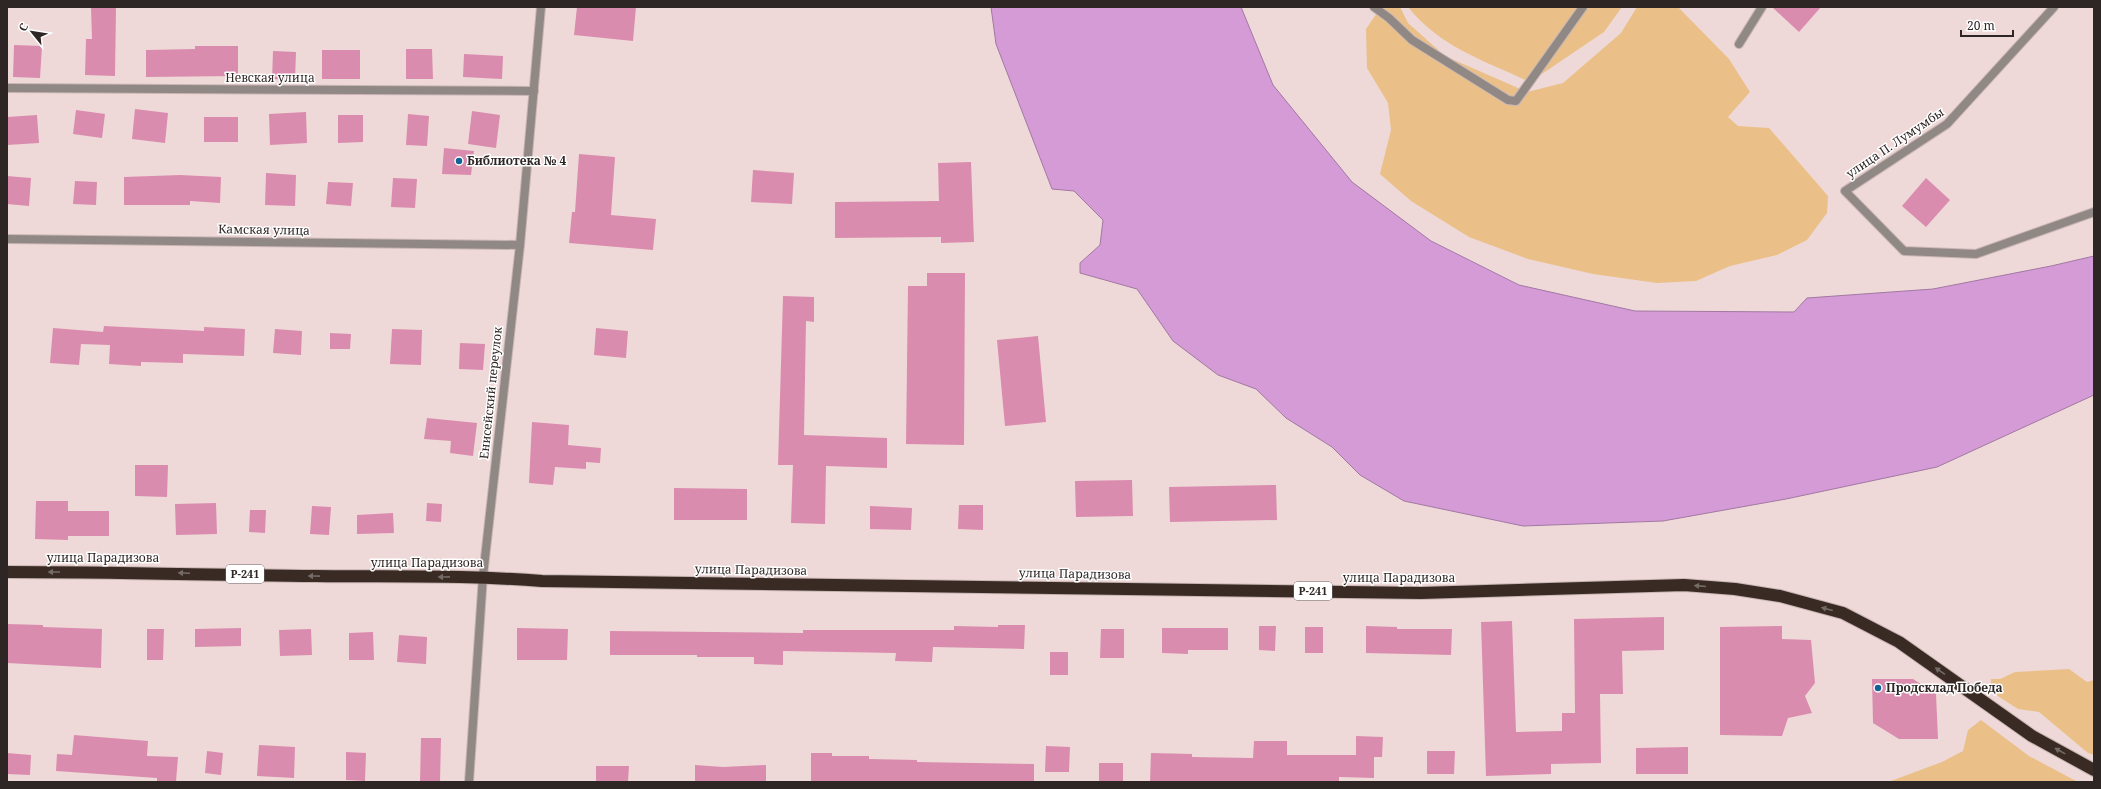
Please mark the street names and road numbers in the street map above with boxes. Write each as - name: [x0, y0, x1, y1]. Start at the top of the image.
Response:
- street label: Невская улица: [225, 69, 315, 86]
- street label: улица П. Лумумбы: [1842, 103, 1947, 182]
- street label: Камская улица: [218, 220, 310, 239]
- street label: Енисейский переулок: [475, 325, 506, 460]
- street label: улица Парадизова: [47, 549, 159, 566]
- street label: улица Парадизова: [371, 554, 483, 571]
- street label: улица Парадизова: [695, 560, 808, 579]
- street label: улица Парадизова: [1019, 564, 1132, 583]
- road number: Р-241: [226, 565, 264, 583]
- street label: улица Парадизова: [1343, 569, 1455, 586]
- road number: Р-241: [1294, 582, 1332, 600]

